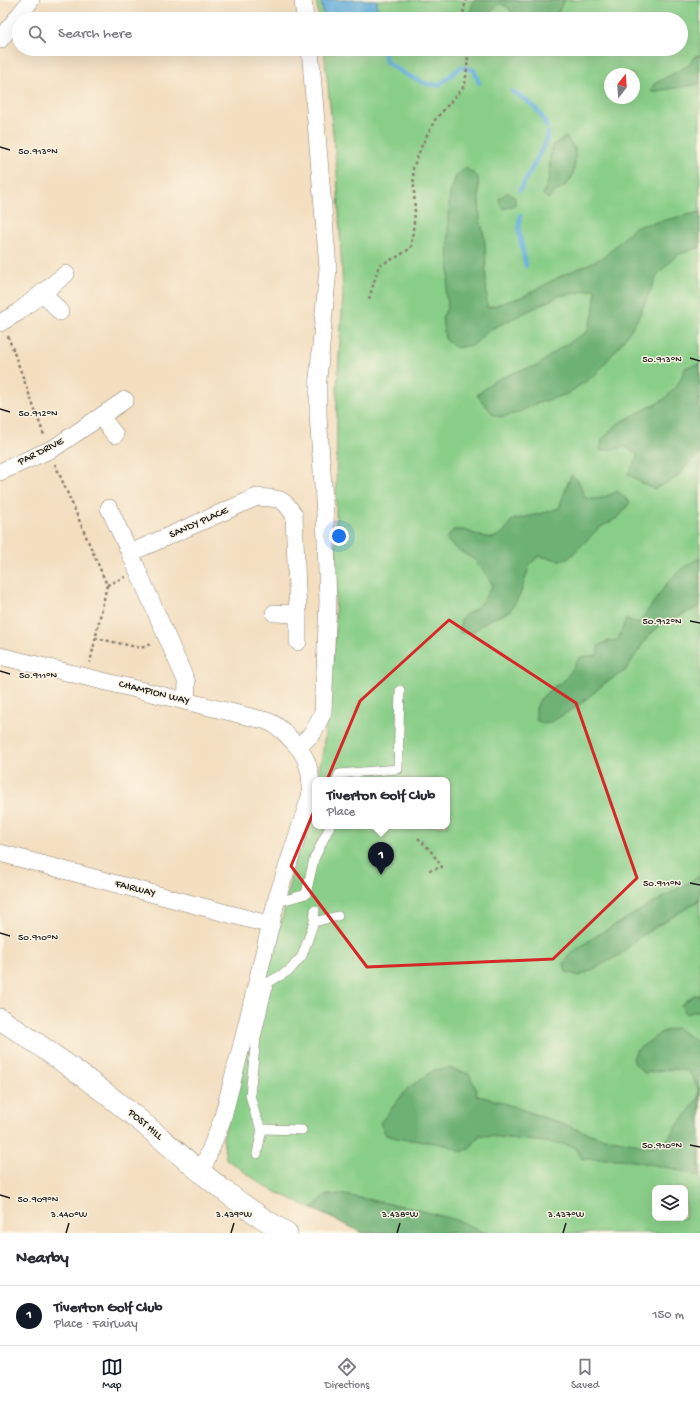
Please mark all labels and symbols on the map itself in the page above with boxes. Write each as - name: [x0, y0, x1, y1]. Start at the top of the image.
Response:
- north arrow: [604, 68, 640, 104]
- text: 50.913°N: [18, 146, 58, 158]
- text: 50.913°N: [642, 354, 682, 366]
- text: 50.912°N: [18, 408, 58, 420]
- street label: PAR DRIVE: [15, 435, 67, 469]
- street label: SANDY PLACE: [168, 504, 231, 541]
- your location: [329, 526, 349, 546]
- text: 50.912°N: [642, 616, 682, 628]
- text: 50.911°N: [19, 670, 58, 682]
- street label: CHAMPION WAY: [117, 678, 191, 708]
- pin: 1: [368, 842, 394, 875]
- street label: FAIRWAY: [112, 878, 157, 900]
- text: 50.911°N: [643, 878, 682, 890]
- text: 50.910°N: [18, 932, 58, 944]
- street label: POST HILL: [124, 1106, 166, 1144]
- text: 50.910°N: [642, 1140, 682, 1152]
- text: 50.909°N: [18, 1194, 59, 1206]
- text: 3.440°W: [50, 1209, 88, 1221]
- text: 3.439°W: [215, 1209, 253, 1221]
- text: 3.438°W: [381, 1209, 419, 1221]
- text: 3.437°W: [547, 1209, 585, 1221]

